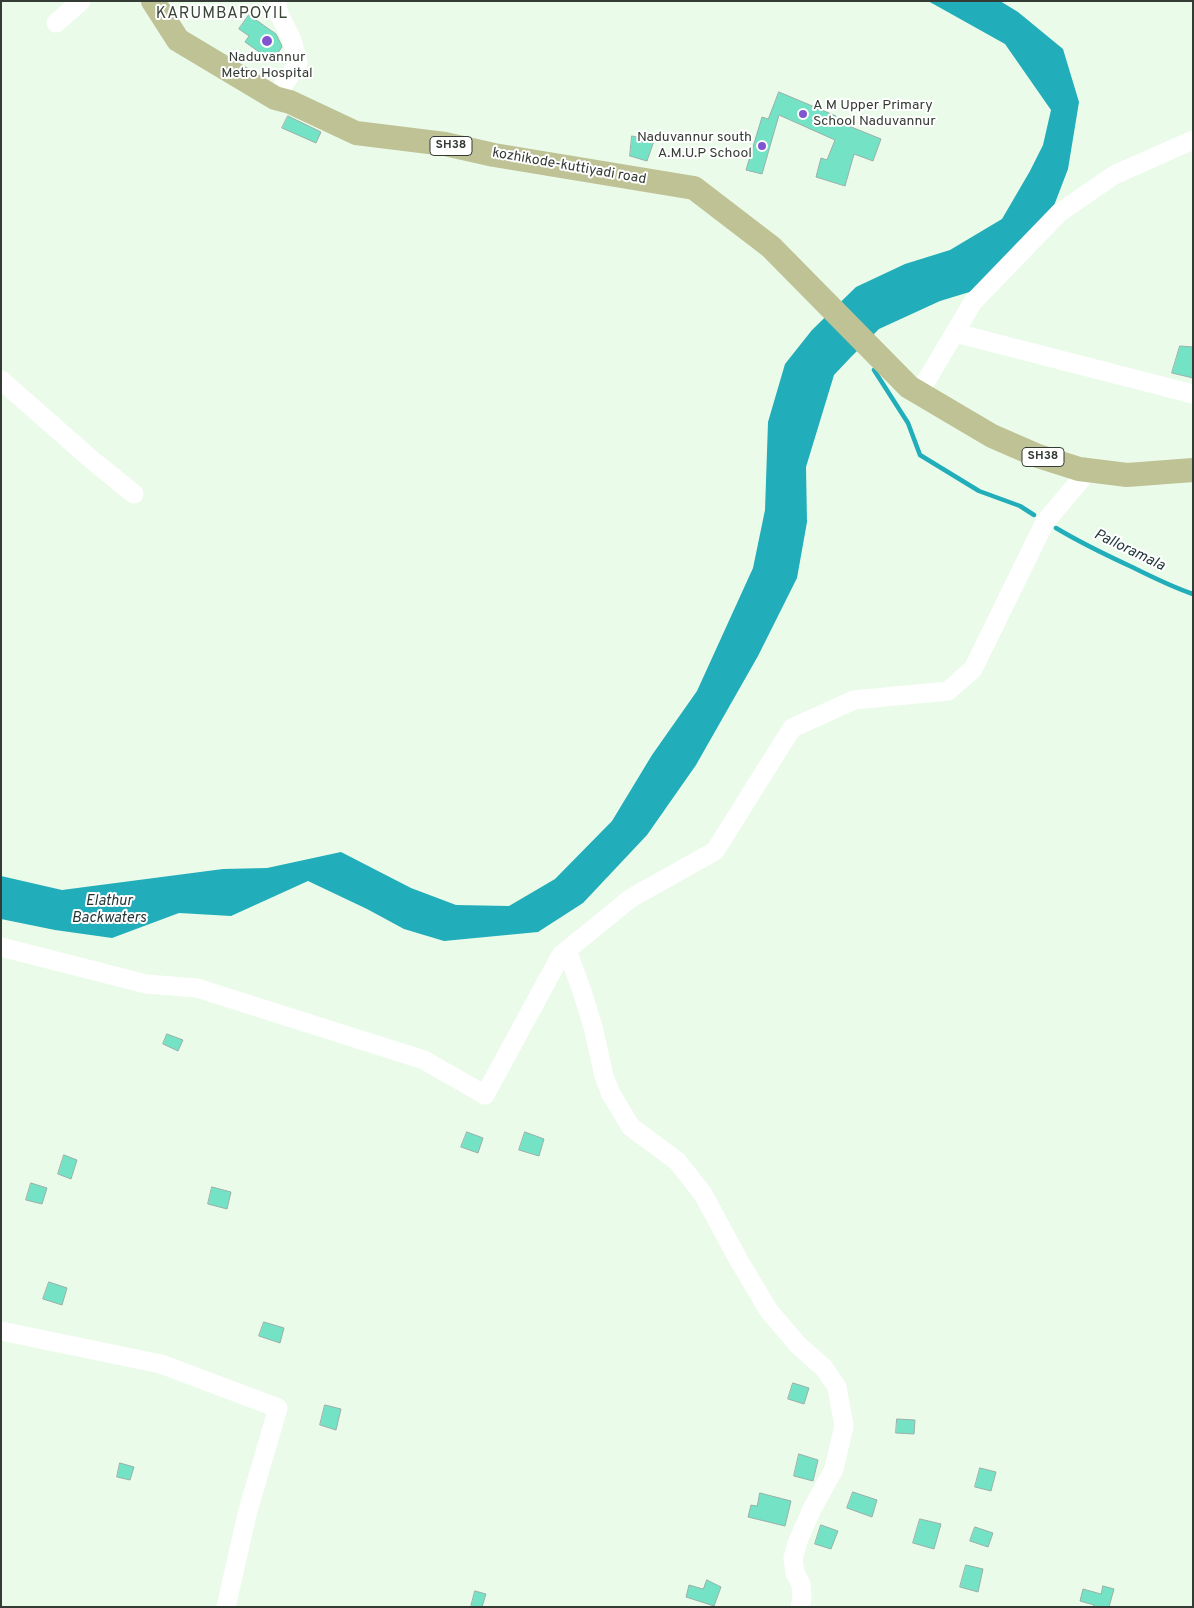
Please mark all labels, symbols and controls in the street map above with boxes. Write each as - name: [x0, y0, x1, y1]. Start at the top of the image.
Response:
- district label: KARUMBAPOYIL: [154, 5, 290, 25]
- marker: Naduvannur Metro Hospital: [260, 34, 274, 48]
- place label: Naduvannur Metro Hospital: [221, 50, 313, 82]
- place label: A M Upper Primary School Naduvannur: [813, 98, 936, 130]
- marker: A M Upper Primary School Naduvannur: [797, 108, 809, 120]
- place label: Naduvannur south A.M.U.P School: [637, 130, 752, 162]
- road number: SH38: [430, 136, 472, 156]
- marker: Naduvannur south A.M.U.P School: [756, 140, 768, 152]
- street label: kozhikode-kuttiyadi road: [491, 145, 647, 189]
- road number: SH38: [1022, 448, 1064, 467]
- water label: Palloramala: [1091, 526, 1167, 576]
- water label: Elathur Backwaters: [72, 893, 146, 928]

